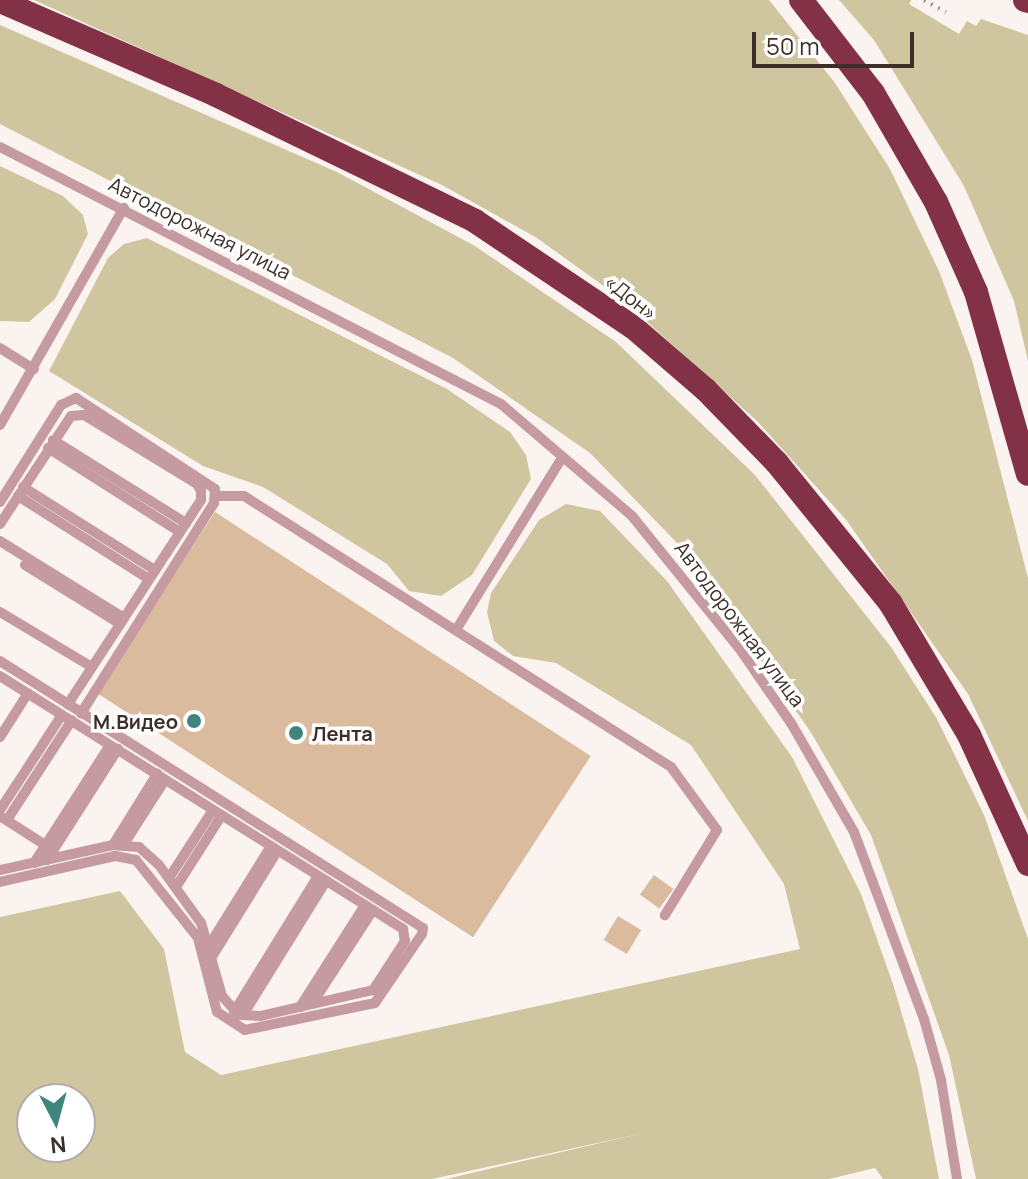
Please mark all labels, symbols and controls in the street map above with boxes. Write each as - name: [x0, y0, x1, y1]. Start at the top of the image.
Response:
- scale bar: [756, 16, 918, 66]
- text: 50 m: [766, 29, 820, 62]
- street label: Автодорожная улица: [105, 172, 295, 284]
- street label: «Дон»: [600, 269, 662, 325]
- street label: Автодорожная улица: [670, 537, 810, 711]
- place label: М.Видео: [93, 709, 178, 733]
- marker: М.Видео: [185, 712, 203, 730]
- place label: Лента: [312, 721, 373, 745]
- marker: Лента: [287, 724, 305, 742]
- north arrow: [16, 1083, 96, 1163]
- text: N: [49, 1129, 68, 1161]

